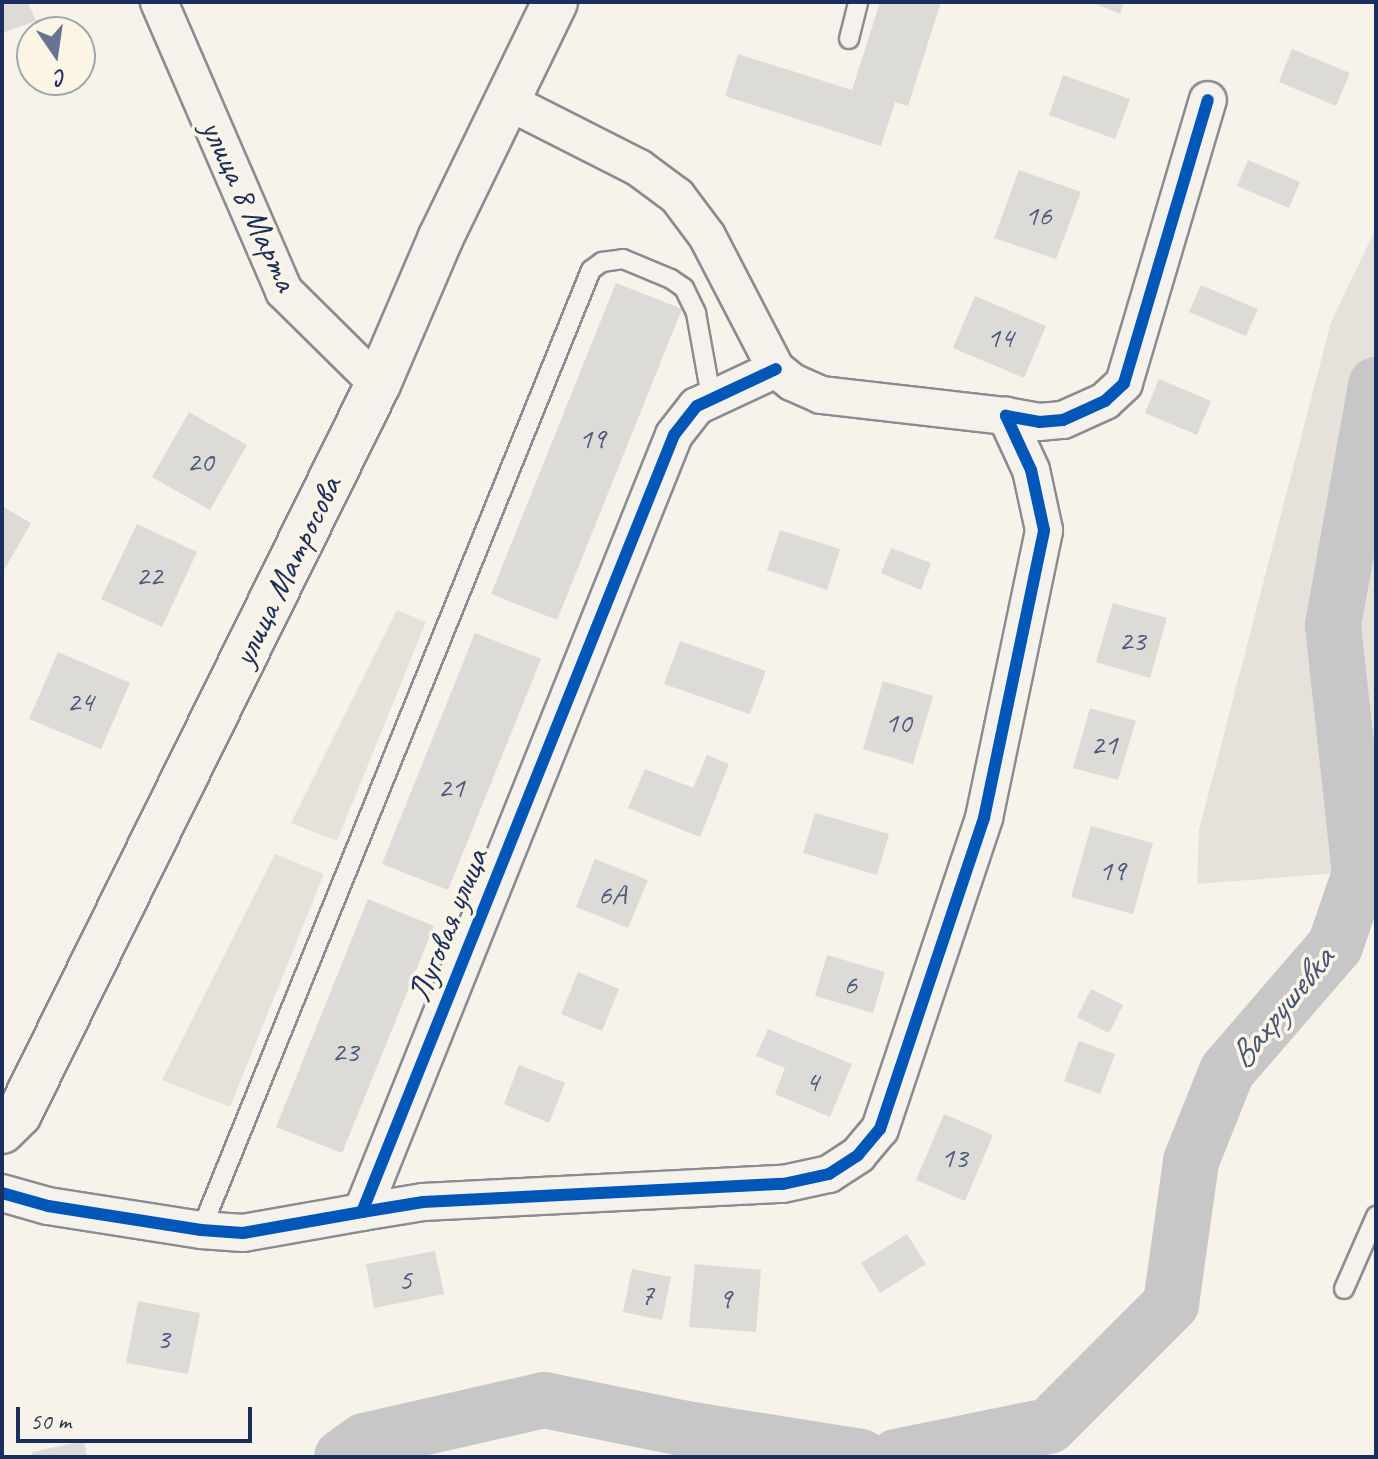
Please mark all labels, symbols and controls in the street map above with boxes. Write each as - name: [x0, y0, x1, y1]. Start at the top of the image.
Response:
- north arrow: [16, 16, 96, 96]
- text: С: [53, 63, 69, 92]
- street label: улица 8 Марта: [193, 113, 307, 297]
- house number: 16: [1025, 197, 1051, 233]
- house number: 14: [987, 319, 1013, 355]
- house number: 19: [579, 420, 605, 456]
- house number: 20: [187, 443, 213, 479]
- street label: улица Матросова: [223, 470, 349, 672]
- house number: 22: [136, 557, 162, 593]
- house number: 23: [1119, 622, 1145, 658]
- house number: 24: [67, 683, 93, 719]
- house number: 10: [885, 704, 911, 740]
- house number: 21: [1091, 726, 1117, 762]
- house number: 21: [438, 769, 464, 805]
- street label: Луговая улица: [397, 842, 497, 1008]
- house number: 19: [1099, 852, 1125, 888]
- house number: 6А: [598, 876, 626, 912]
- water label: Вахрушевка: [1219, 939, 1343, 1077]
- house number: 6: [843, 966, 857, 1002]
- house number: 23: [332, 1033, 358, 1069]
- house number: 4: [805, 1063, 819, 1099]
- house number: 13: [941, 1139, 967, 1175]
- house number: 5: [398, 1261, 412, 1297]
- house number: 7: [640, 1276, 654, 1312]
- house number: 9: [718, 1280, 732, 1316]
- house number: 3: [156, 1320, 170, 1356]
- scale bar: [20, 1391, 256, 1441]
- text: 50 m: [30, 1406, 71, 1436]

